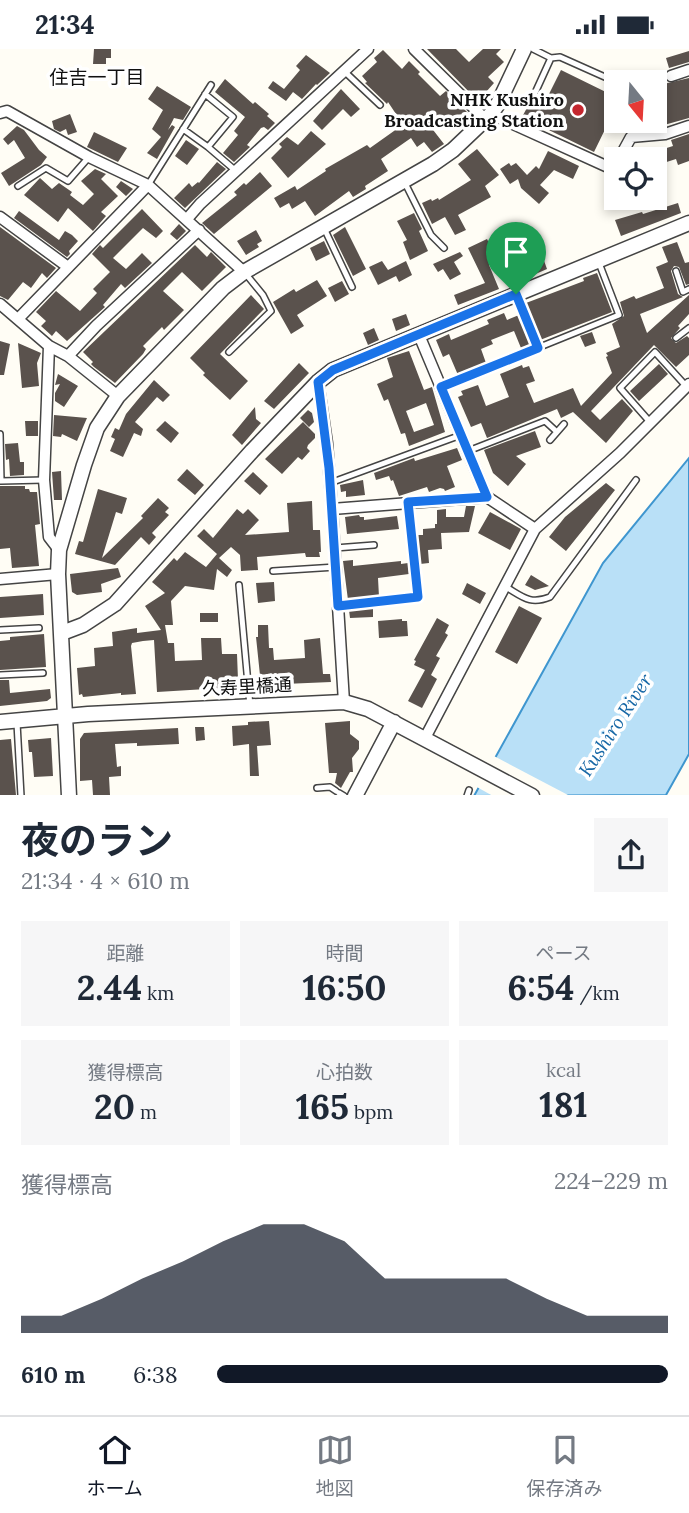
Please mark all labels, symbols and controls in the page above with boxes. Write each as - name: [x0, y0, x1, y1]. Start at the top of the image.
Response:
- text: 21:34: [35, 8, 95, 41]
- district label: 住吉一丁目: [49, 65, 145, 89]
- north arrow: [604, 70, 667, 133]
- map controls: [604, 70, 667, 210]
- place label: NHK Kushiro Broadcasting Station: [384, 88, 565, 132]
- marker: NHK Kushiro Broadcasting Station: [570, 102, 586, 118]
- button: locate: [604, 147, 667, 210]
- pin: [486, 222, 546, 294]
- icon: arrive: [497, 233, 535, 271]
- water label: Kushiro River: [573, 669, 657, 781]
- street label: 久寿里橋通: [201, 673, 293, 700]
- text: 夜のラン: [21, 816, 173, 864]
- button: share: [594, 818, 668, 892]
- text: 21:34 · 4 × 610 m: [21, 866, 190, 895]
- text: 距離: [106, 941, 145, 965]
- text: 時間: [325, 941, 364, 965]
- text: ペース: [535, 941, 592, 965]
- text: 2.44: [77, 965, 142, 1010]
- text: 16:50: [302, 965, 387, 1010]
- text: 6:54: [507, 965, 575, 1010]
- text: km: [142, 981, 174, 1005]
- text: /km: [575, 981, 620, 1005]
- text: kcal: [546, 1058, 581, 1082]
- text: 獲得標高: [87, 1060, 164, 1084]
- text: 心拍数: [316, 1060, 373, 1084]
- text: 181: [539, 1082, 588, 1127]
- text: 20: [94, 1084, 135, 1129]
- text: 165: [296, 1084, 349, 1129]
- text: m: [135, 1100, 157, 1124]
- text: bpm: [349, 1100, 393, 1124]
- text: 224–229 m: [554, 1166, 668, 1195]
- text: 獲得標高: [21, 1170, 113, 1199]
- text: 610 m: [21, 1360, 85, 1389]
- text: 6:38: [133, 1360, 178, 1389]
- tab: ホーム: [86, 1431, 143, 1500]
- tab: 地図: [316, 1431, 354, 1500]
- tab: 保存済み: [527, 1431, 603, 1500]

